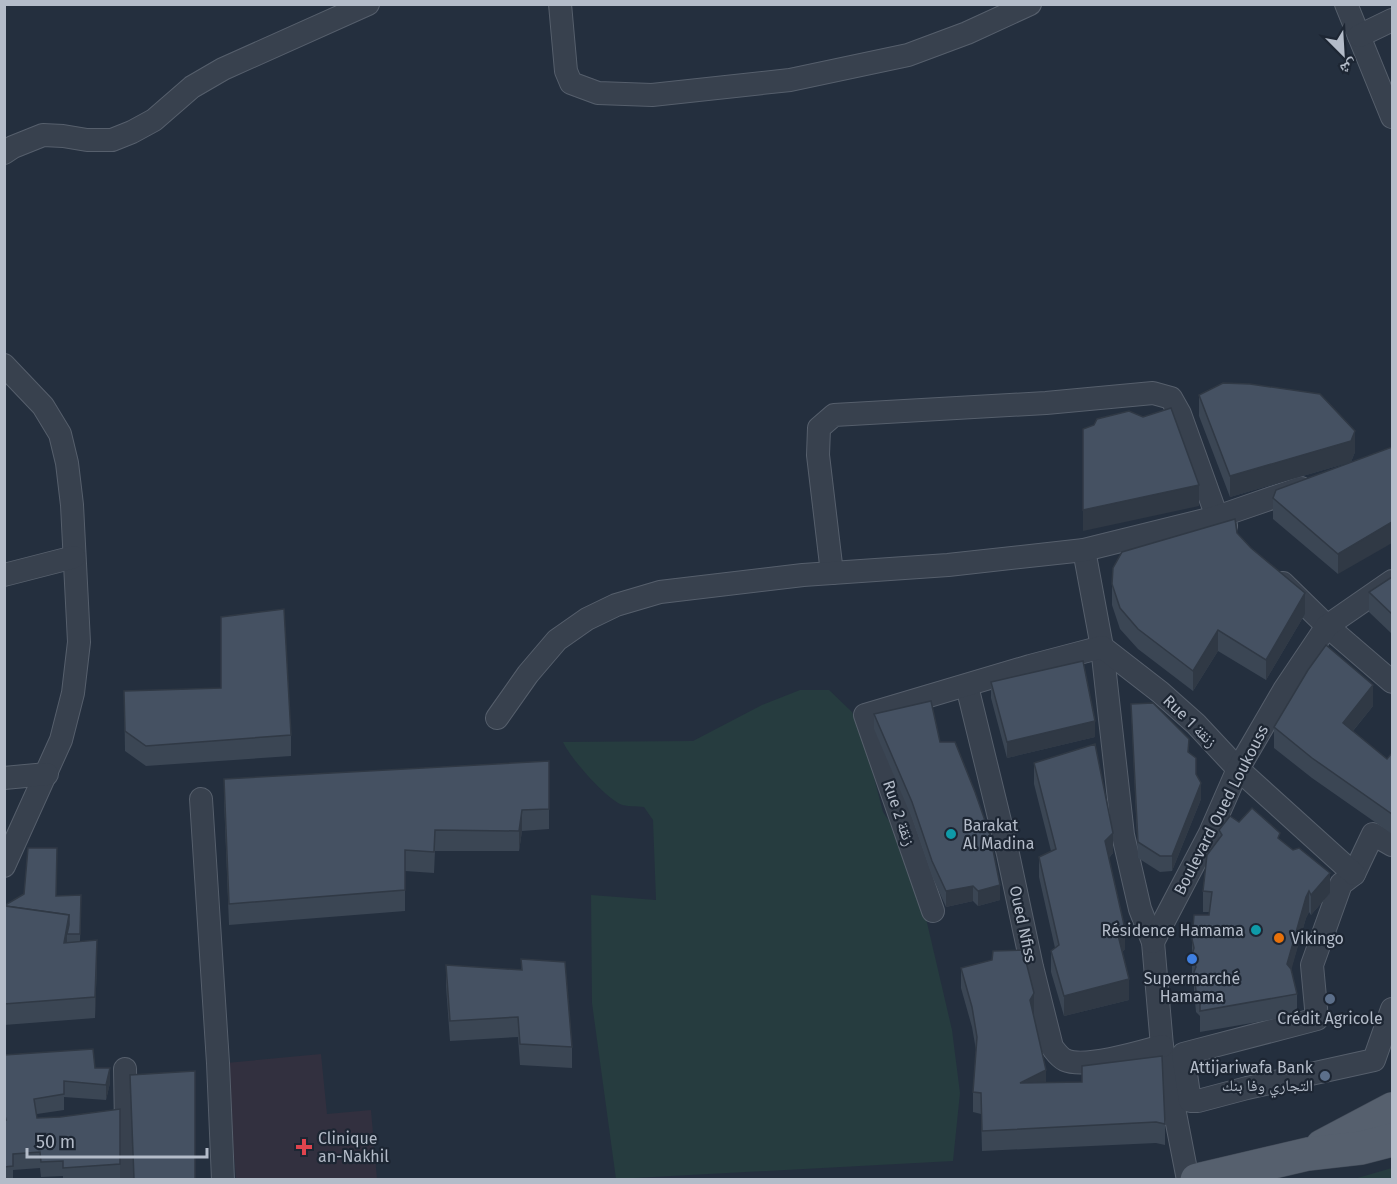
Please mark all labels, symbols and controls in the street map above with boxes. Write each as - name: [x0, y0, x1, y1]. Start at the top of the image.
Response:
- north arrow: [1313, 24, 1373, 84]
- text: ش: [1337, 55, 1361, 79]
- street label: Rue 1 زنقة: [1159, 691, 1221, 751]
- street label: Boulevard Oued Loukouss: [1170, 722, 1272, 898]
- street label: Rue 2 زنقة: [879, 778, 919, 848]
- place label: Barakat Al Madina: [963, 816, 1034, 853]
- marker: Barakat Al Madina: [944, 827, 958, 841]
- street label: Oued Nfiss: [1006, 884, 1040, 964]
- place label: Résidence Hamama: [1101, 921, 1244, 940]
- marker: Résidence Hamama: [1249, 923, 1263, 937]
- place label: Vikingo: [1291, 929, 1344, 948]
- marker: Vikingo: [1272, 931, 1286, 945]
- marker: Supermarché Hamama: [1185, 952, 1199, 966]
- place label: Supermarché Hamama: [1144, 969, 1240, 1006]
- marker: Crédit Agricole: [1323, 992, 1337, 1006]
- place label: Crédit Agricole: [1277, 1009, 1383, 1028]
- place label: Attijariwafa Bank التجاري وفا بنك: [1190, 1058, 1314, 1098]
- marker: Attijariwafa Bank التجاري وفا بنك: [1318, 1069, 1332, 1083]
- scale bar: [27, 1121, 207, 1159]
- place label: Clinique an-Nakhil: [318, 1129, 389, 1166]
- text: 50 m: [36, 1131, 75, 1153]
- marker: Clinique an-Nakhil: [295, 1138, 313, 1156]

